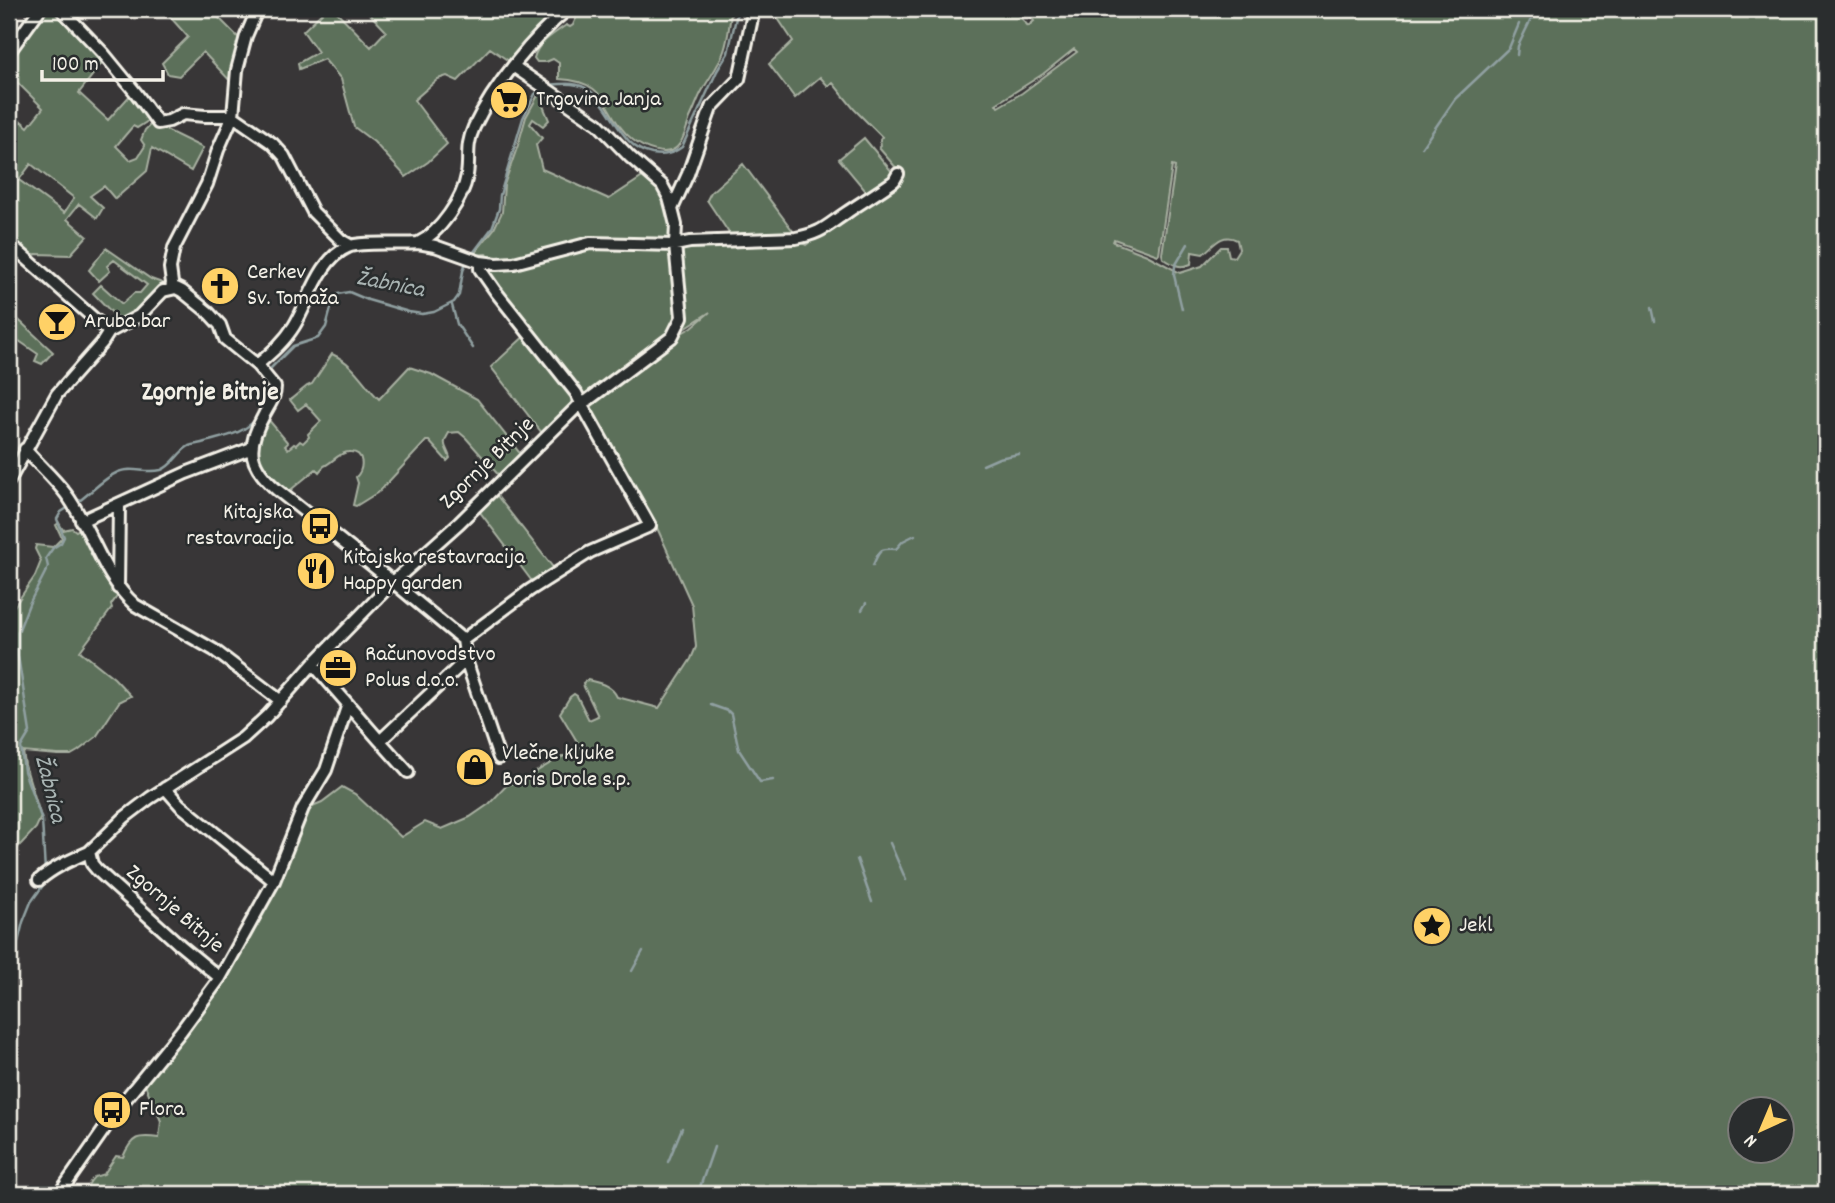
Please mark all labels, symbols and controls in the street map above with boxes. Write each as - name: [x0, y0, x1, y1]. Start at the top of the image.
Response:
- scale bar: [42, 38, 163, 82]
- text: 100 m: [52, 51, 99, 81]
- supermarket icon: Trgovina Janja: [488, 79, 530, 121]
- place label: Trgovina Janja: [536, 84, 662, 117]
- place label: Cerkev Sv. Tomaža: [247, 257, 340, 316]
- water label: Žabnica: [353, 262, 429, 309]
- church icon: Cerkev Sv. Tomaža: [199, 265, 241, 307]
- bar icon: Aruba bar: [36, 301, 78, 343]
- place label: Aruba bar: [84, 306, 171, 339]
- district label: Zgornje Bitnje: [141, 375, 279, 412]
- street label: Zgornje Bitnje: [433, 410, 543, 518]
- place label: Kitajska restavracija: [186, 497, 294, 556]
- bus stop icon: Kitajska restavracija: [299, 505, 341, 547]
- place label: Kitajska restavracija Happy garden: [343, 542, 526, 601]
- restaurant icon: Kitajska restavracija Happy garden: [295, 550, 337, 592]
- place label: Računovodstvo Polus d.o.o.: [365, 639, 496, 698]
- office icon: Računovodstvo Polus d.o.o.: [317, 647, 359, 689]
- place label: Vlečne kljuke Boris Drole s.p.: [502, 738, 630, 797]
- shop icon: Vlečne kljuke Boris Drole s.p.: [454, 746, 496, 788]
- water label: Žabnica: [24, 752, 74, 828]
- street label: Zgornje Bitnje: [117, 858, 231, 962]
- place icon: Jekl: [1411, 905, 1453, 947]
- place label: Jekl: [1459, 910, 1493, 943]
- bus stop icon: Flora: [91, 1089, 133, 1131]
- place label: Flora: [139, 1094, 186, 1127]
- north arrow: [1727, 1094, 1797, 1164]
- text: N: [1739, 1127, 1764, 1153]

